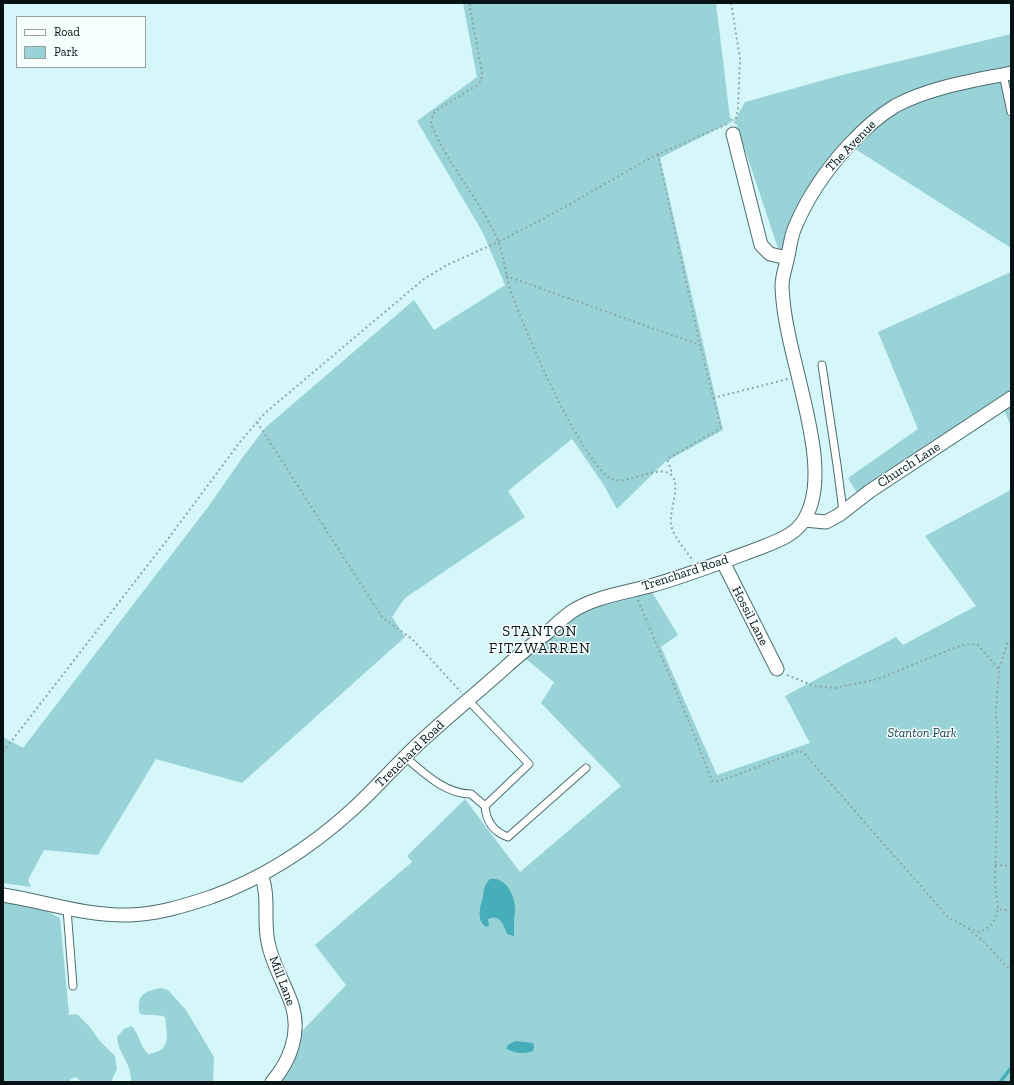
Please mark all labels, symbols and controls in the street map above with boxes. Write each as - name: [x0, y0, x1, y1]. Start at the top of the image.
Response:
- legend: [16, 16, 146, 68]
- text: Road: [54, 25, 80, 39]
- text: Park: [54, 45, 78, 59]
- street label: The Avenue: [823, 117, 879, 175]
- street label: Church Lane: [875, 439, 943, 491]
- street label: Trenchard Road: [640, 552, 730, 594]
- street label: Hossil Lane: [728, 584, 772, 648]
- district label: STANTON FITZWARREN: [489, 623, 591, 658]
- street label: Trenchard Road: [372, 717, 448, 791]
- park label: Stanton Park: [888, 725, 956, 741]
- street label: Mill Lane: [265, 954, 299, 1008]

